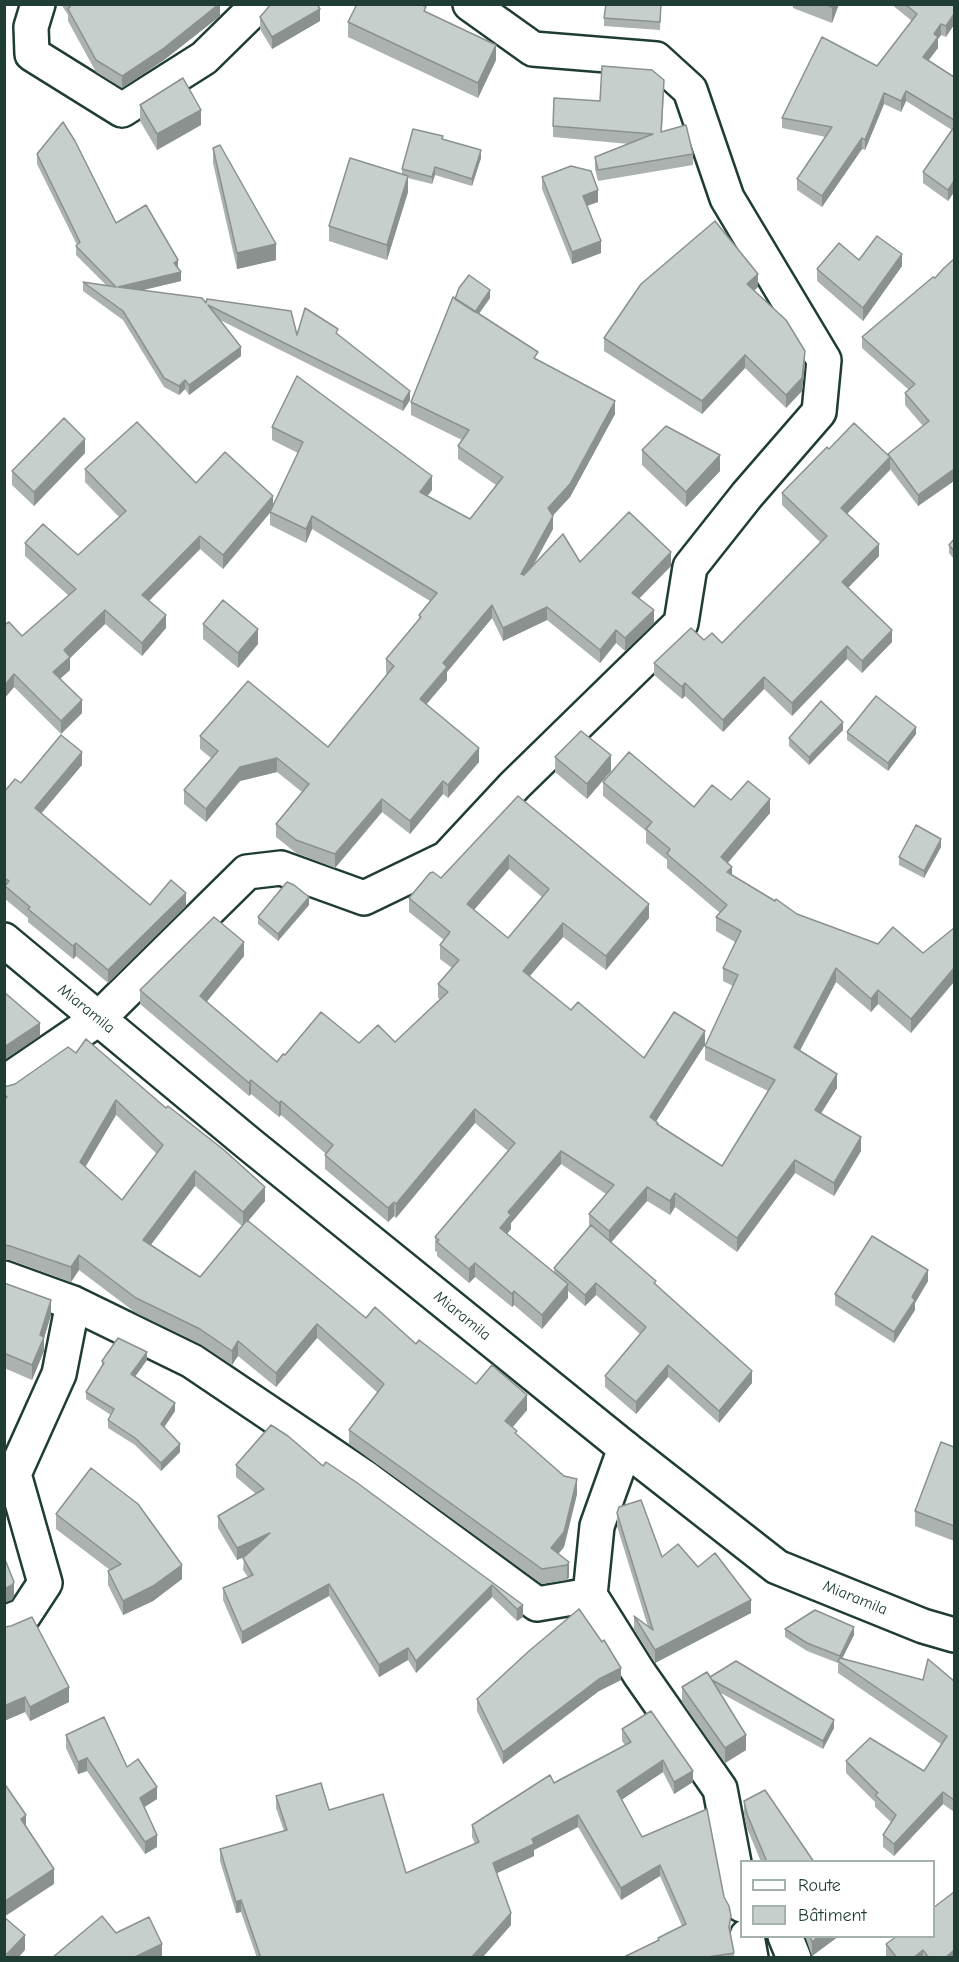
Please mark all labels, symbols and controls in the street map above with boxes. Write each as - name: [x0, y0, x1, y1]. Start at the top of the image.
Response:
- street label: Miaramila: [53, 980, 119, 1038]
- street label: Miaramila: [429, 1287, 495, 1345]
- street label: Miaramila: [820, 1576, 890, 1620]
- legend: [740, 1860, 935, 1938]
- text: Route: [798, 1875, 841, 1896]
- text: Bâtiment: [798, 1905, 867, 1926]

